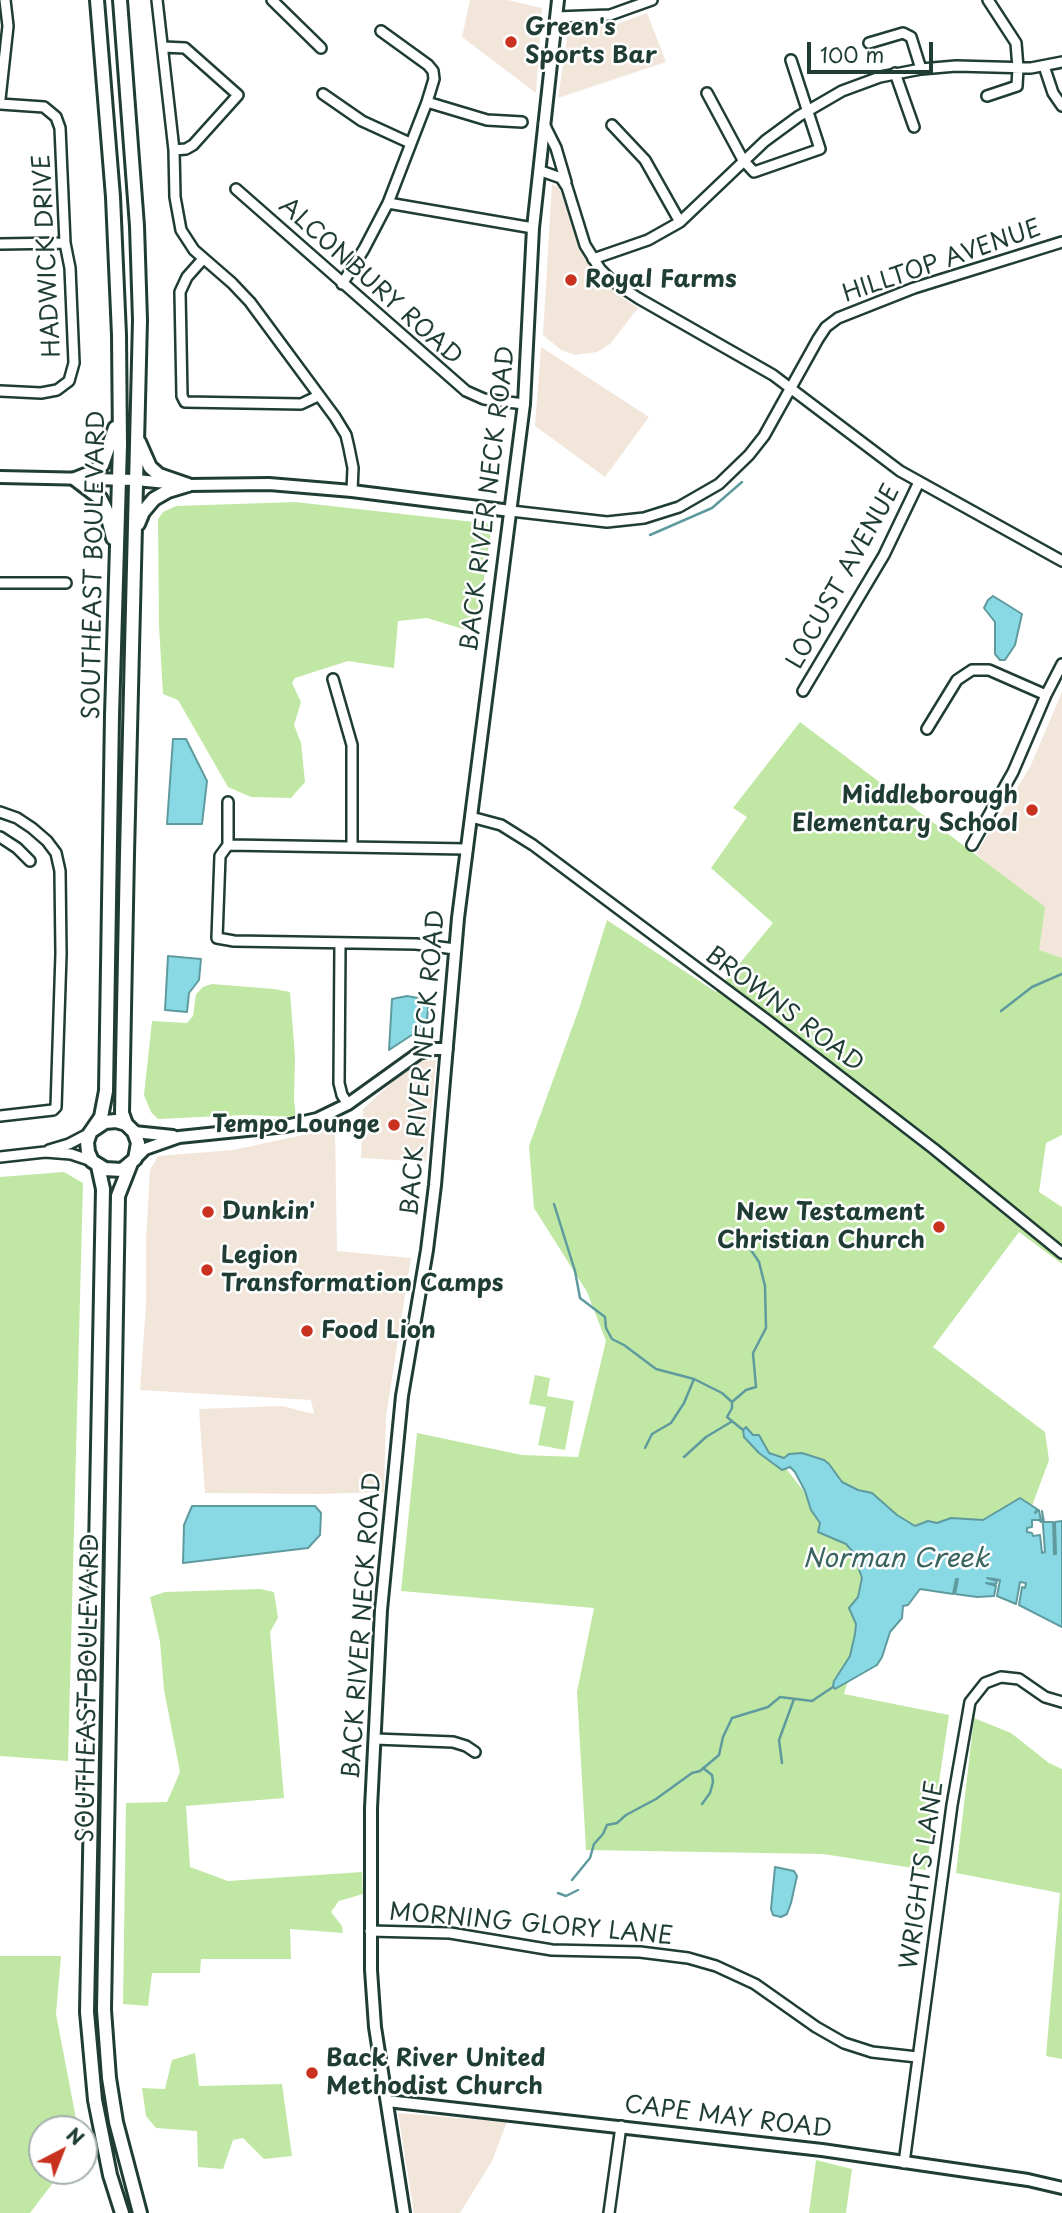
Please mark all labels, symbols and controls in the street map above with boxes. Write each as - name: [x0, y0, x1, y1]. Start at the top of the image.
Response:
- place label: Green's Sports Bar: [525, 14, 657, 70]
- scale bar: [810, 28, 936, 72]
- marker: Green's Sports Bar: [503, 34, 519, 50]
- text: 100 m: [820, 38, 884, 70]
- street label: HADWICK DRIVE: [28, 154, 68, 358]
- street label: ALCONBURY ROAD: [273, 192, 467, 372]
- street label: HILLTOP AVENUE: [839, 214, 1045, 310]
- place label: Royal Farms: [585, 266, 737, 294]
- marker: Royal Farms: [563, 272, 579, 288]
- street label: BACK RIVER NECK ROAD: [456, 345, 522, 653]
- street label: SOUTHEAST BOULEVARD: [78, 410, 112, 720]
- street label: LOCUST AVENUE: [781, 480, 907, 674]
- place label: Middleborough Elementary School: [792, 782, 1018, 838]
- marker: Middleborough Elementary School: [1024, 802, 1040, 818]
- street label: BACK RIVER NECK ROAD: [396, 909, 452, 1217]
- street label: BROWNS ROAD: [699, 941, 869, 1079]
- place label: Tempo Lounge: [212, 1111, 380, 1139]
- marker: Tempo Lounge: [386, 1117, 402, 1133]
- place label: Dunkin': [222, 1198, 315, 1226]
- place label: New Testament Christian Church: [717, 1199, 925, 1255]
- marker: Dunkin': [200, 1204, 216, 1220]
- marker: New Testament Christian Church: [931, 1219, 947, 1235]
- place label: Legion Transformation Camps: [221, 1242, 503, 1298]
- marker: Legion Transformation Camps: [199, 1262, 215, 1278]
- place label: Food Lion: [321, 1317, 436, 1345]
- marker: Food Lion: [299, 1323, 315, 1339]
- street label: BACK RIVER NECK ROAD: [338, 1472, 388, 1780]
- street label: SOUTHEAST BOULEVARD: [72, 1533, 106, 1843]
- water label: Norman Creek: [803, 1544, 989, 1576]
- street label: WRIGHTS LANE: [896, 1779, 950, 1971]
- street label: MORNING GLORY LANE: [388, 1898, 674, 1952]
- place label: Back River United Methodist Church: [326, 2045, 545, 2101]
- marker: Back River United Methodist Church: [304, 2065, 320, 2081]
- street label: CAPE MAY ROAD: [622, 2091, 834, 2145]
- north arrow: [28, 2115, 98, 2185]
- text: N: [61, 2120, 91, 2151]

